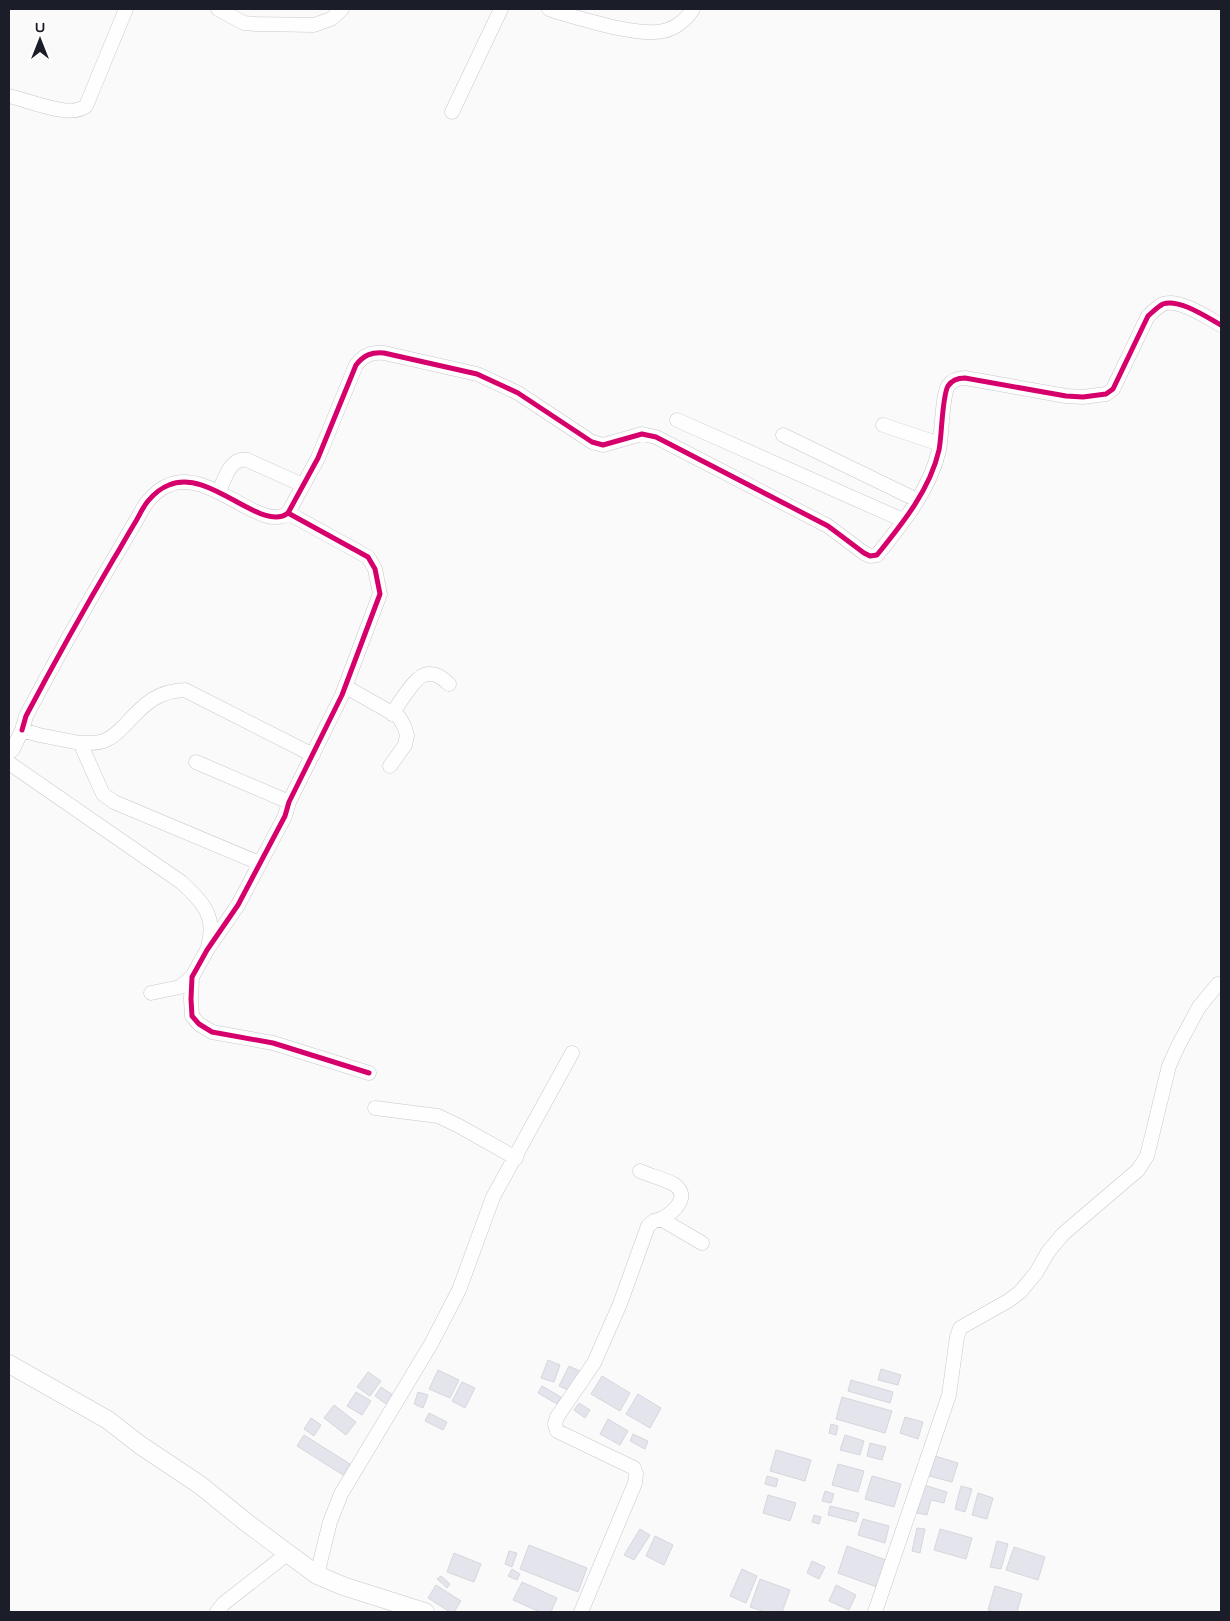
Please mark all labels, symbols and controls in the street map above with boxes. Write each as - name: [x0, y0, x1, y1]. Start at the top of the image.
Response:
- north arrow: [15, 15, 65, 65]
- text: U: [35, 19, 45, 36]

